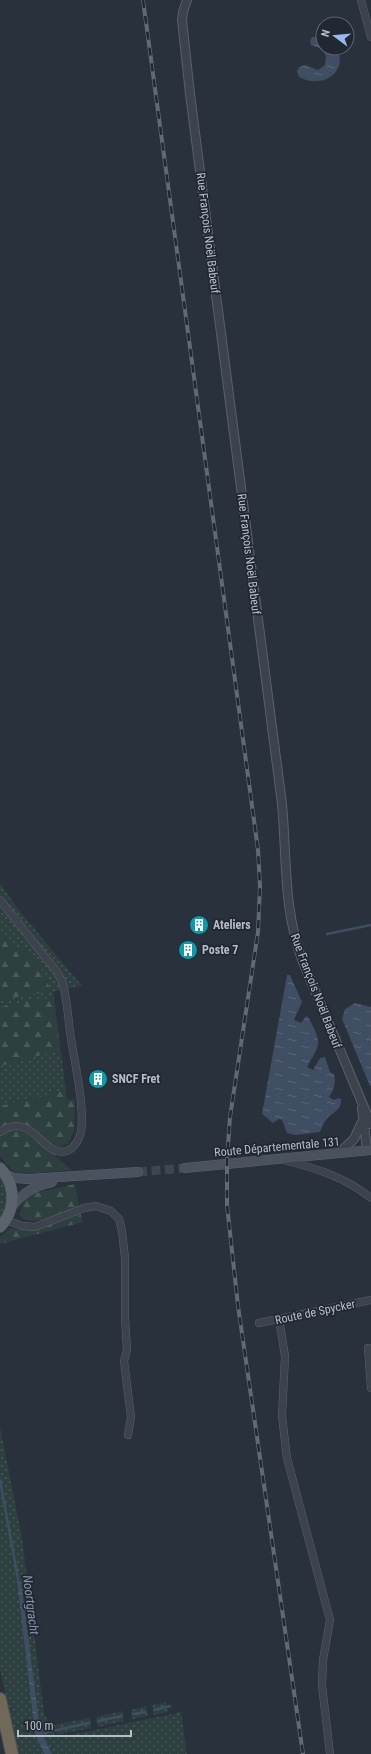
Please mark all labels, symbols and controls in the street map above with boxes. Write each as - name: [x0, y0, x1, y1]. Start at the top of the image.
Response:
- north arrow: [315, 16, 355, 56]
- text: N: [319, 28, 333, 38]
- street label: Rue François Noël Babeuf: [194, 172, 222, 294]
- street label: Rue François Noël Babeuf: [235, 493, 263, 615]
- building icon: Ateliers: [188, 914, 210, 936]
- place label: Ateliers: [213, 918, 251, 932]
- street label: Rue François Noël Babeuf: [288, 932, 344, 1051]
- building icon: Poste 7: [177, 939, 199, 961]
- place label: Poste 7: [202, 943, 238, 957]
- building icon: SNCF Fret: [87, 1068, 109, 1090]
- place label: SNCF Fret: [112, 1072, 160, 1086]
- street label: Route Départementale 131: [214, 1135, 340, 1159]
- street label: Route de Spycker: [274, 1297, 357, 1327]
- water label: Noortgracht: [20, 1574, 42, 1636]
- scale bar: [18, 1712, 131, 1738]
- text: 100 m: [24, 1719, 54, 1733]

